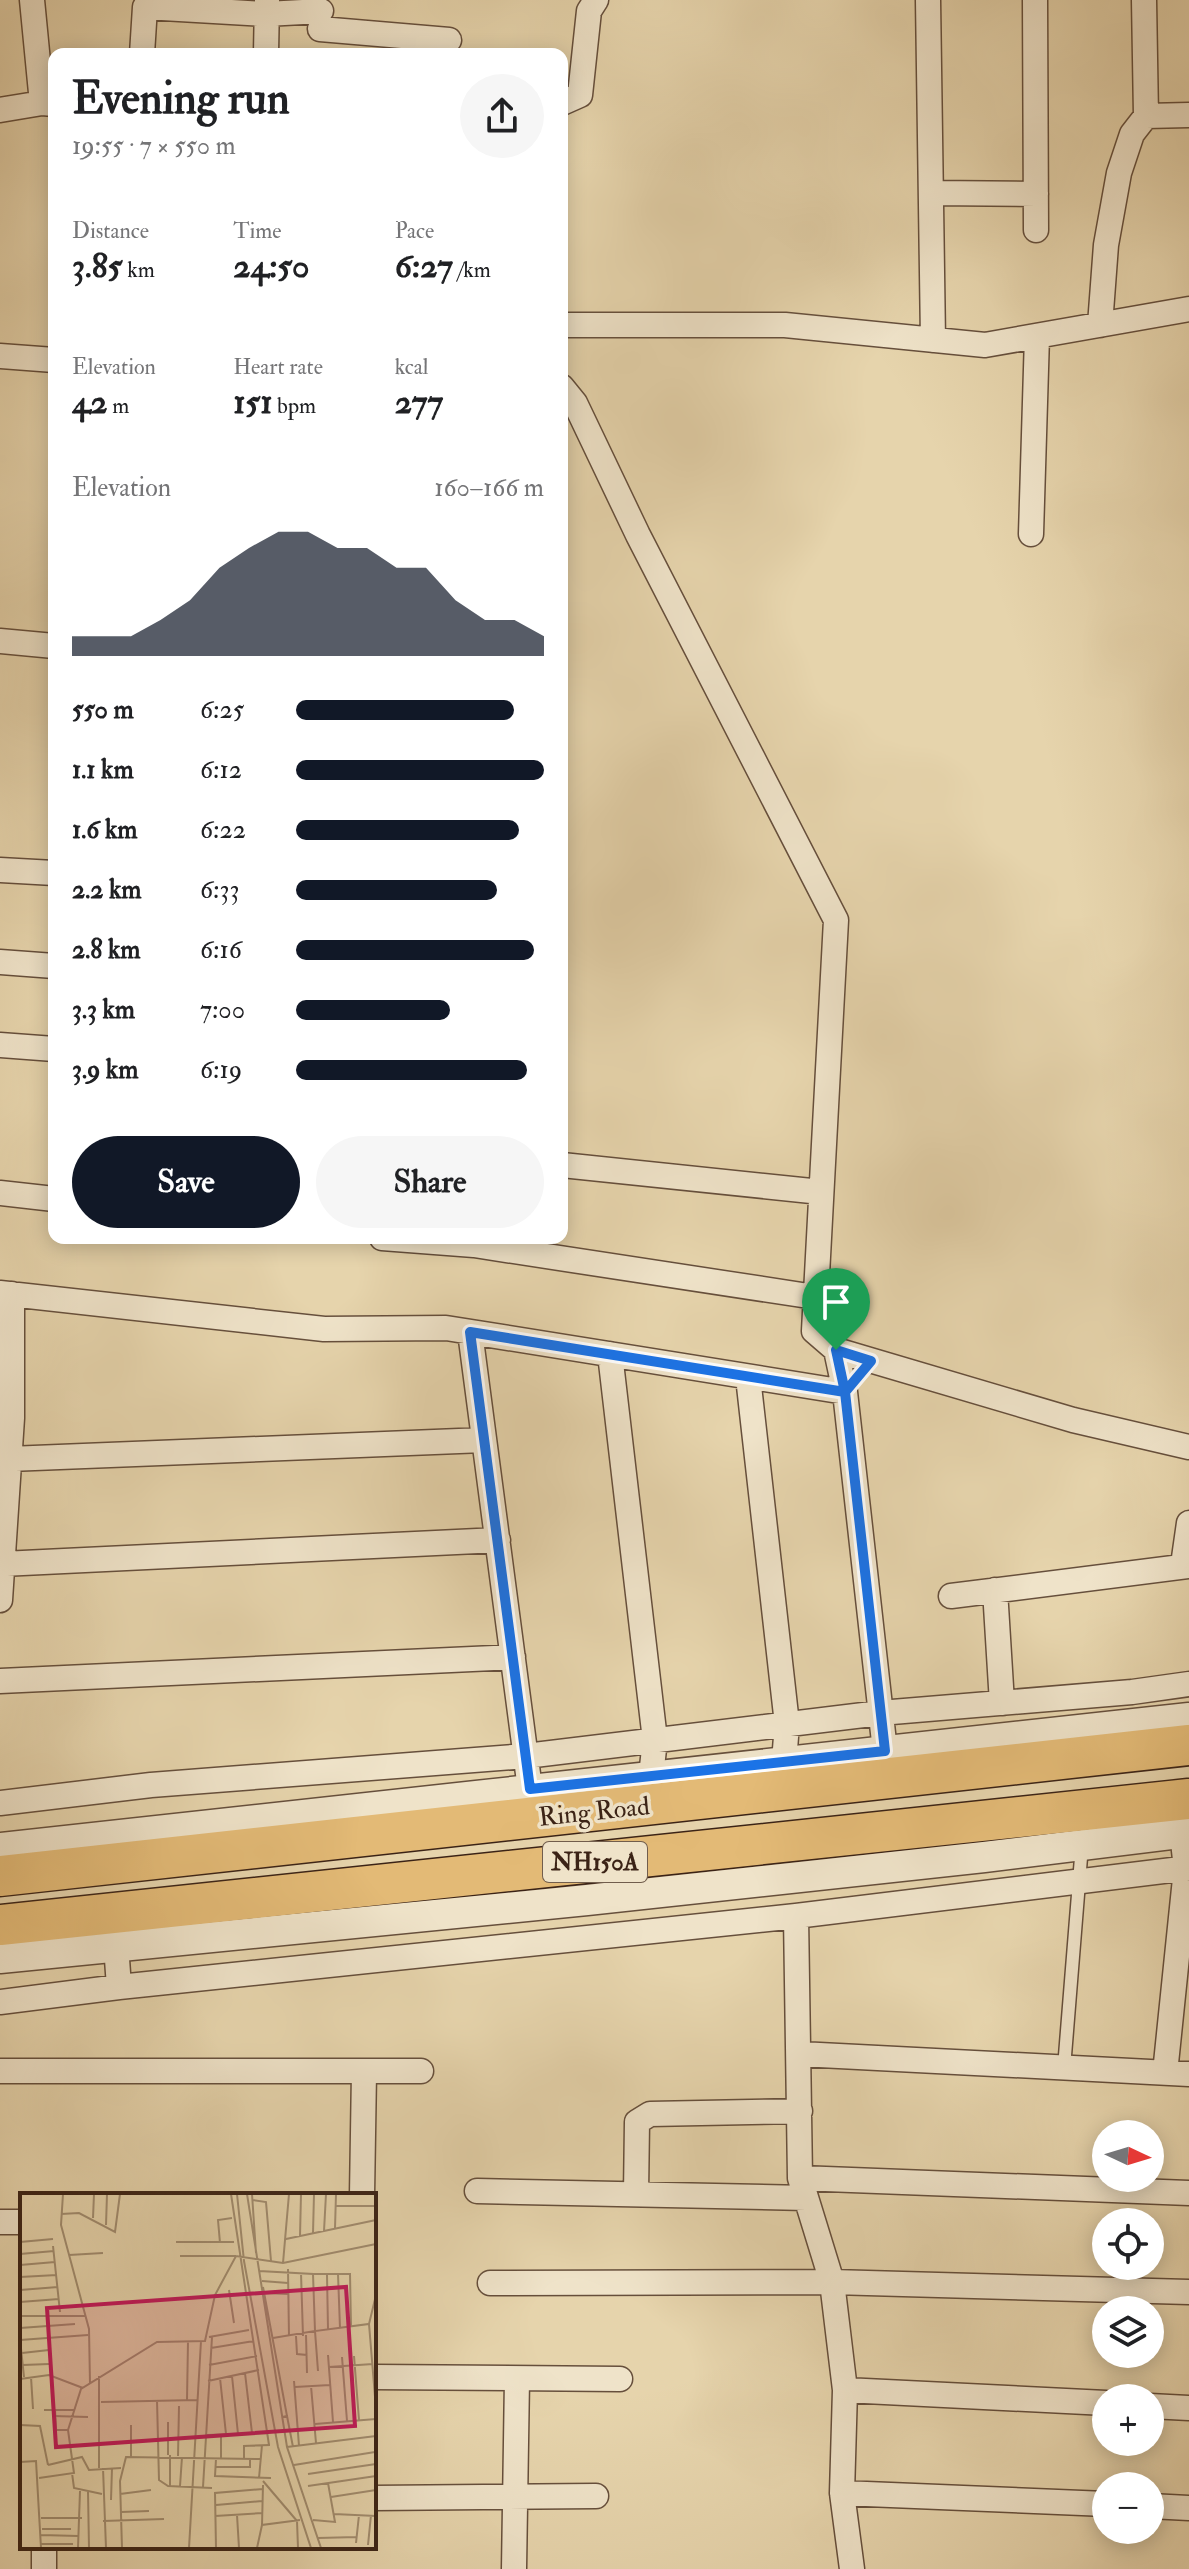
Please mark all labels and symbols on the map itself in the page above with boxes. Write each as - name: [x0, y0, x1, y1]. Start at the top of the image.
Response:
- pin: [802, 1268, 870, 1350]
- street label: Ring Road: [537, 1790, 651, 1834]
- road number: NH150A: [543, 1842, 647, 1882]
- north arrow: [1092, 2120, 1164, 2192]
- inset map: [20, 2193, 376, 2549]

